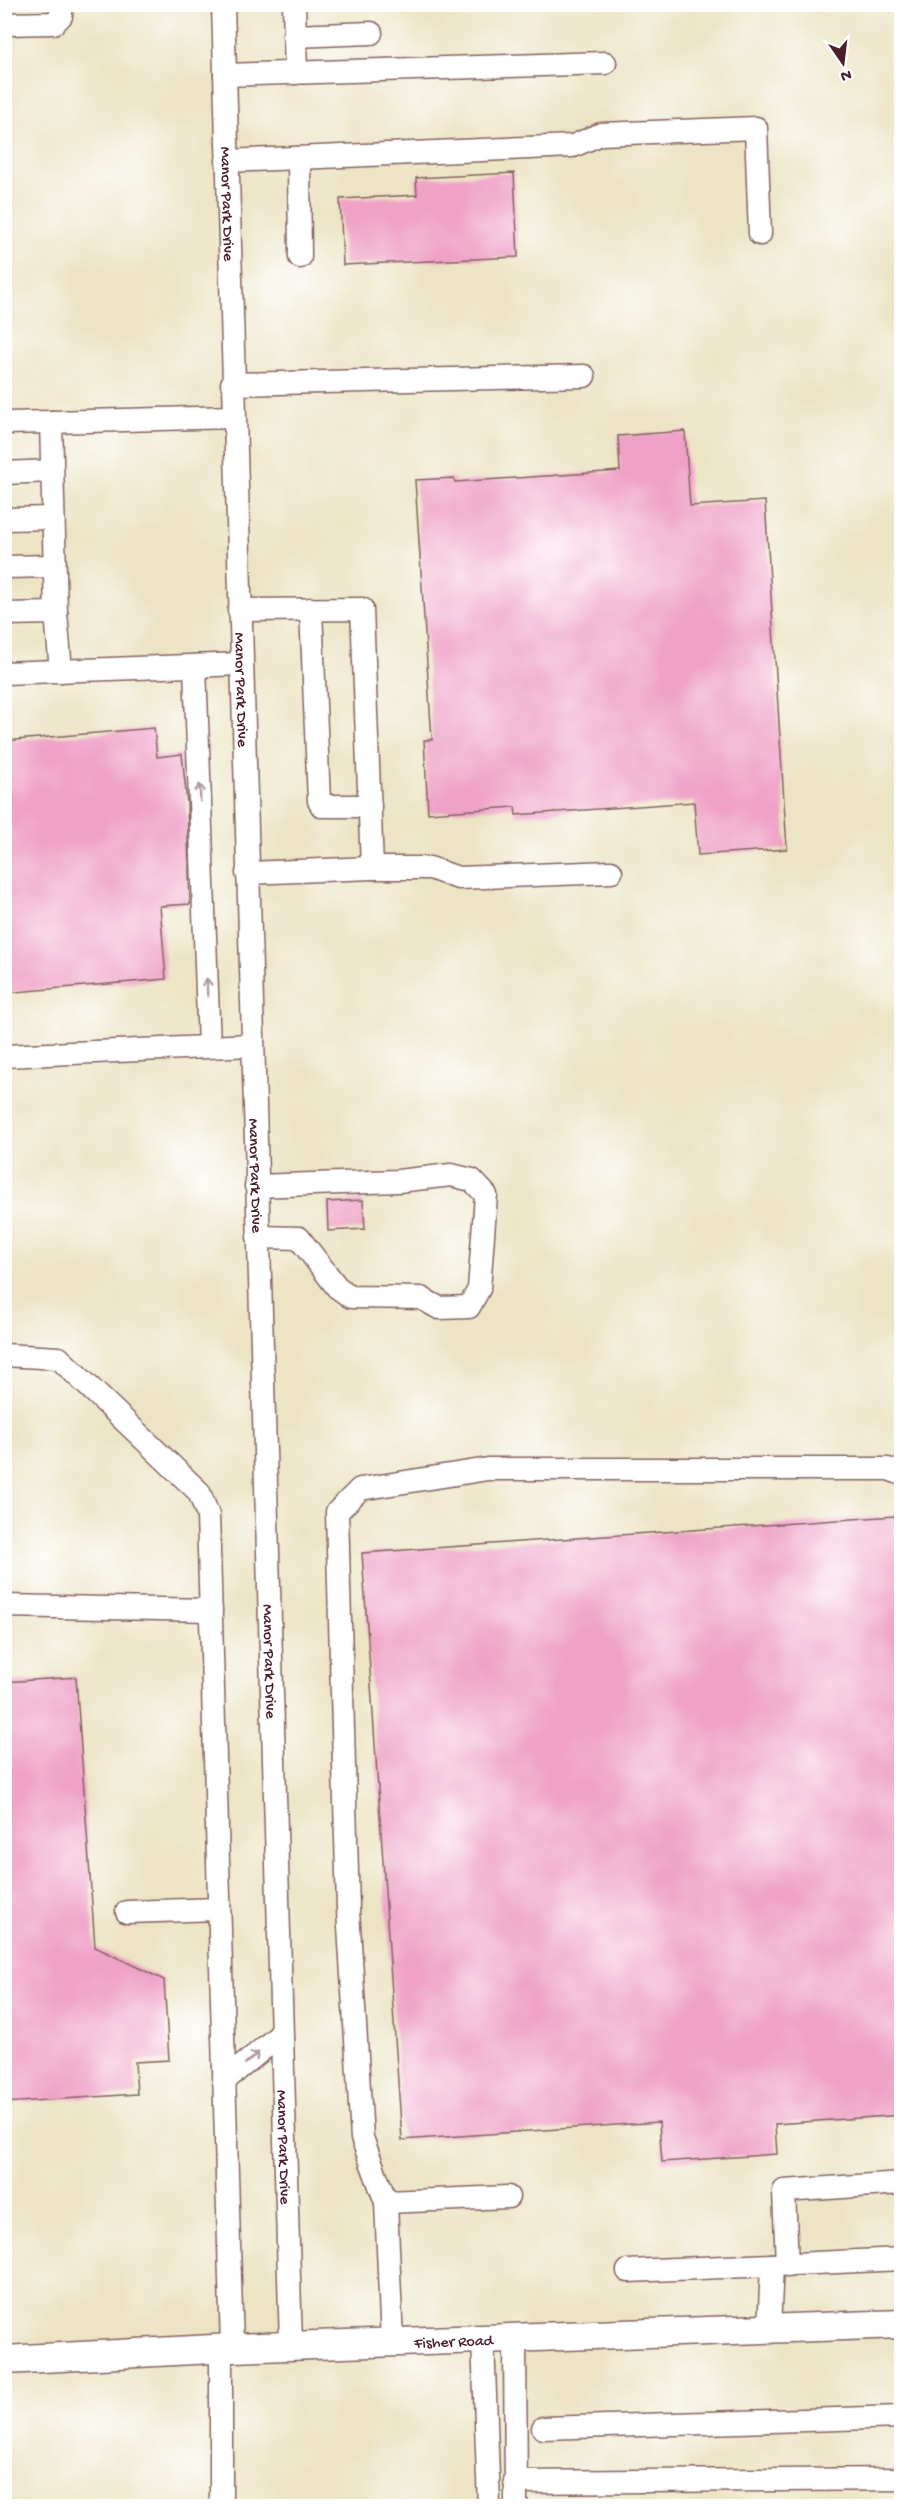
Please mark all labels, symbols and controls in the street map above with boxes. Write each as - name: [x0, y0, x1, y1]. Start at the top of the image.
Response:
- north arrow: [813, 33, 873, 93]
- text: N: [838, 64, 853, 85]
- street label: Manor Park Drive: [214, 146, 236, 262]
- street label: Manor Park Drive: [228, 632, 251, 748]
- one-way arrow: [194, 783, 205, 803]
- one-way arrow: [201, 978, 212, 998]
- street label: Manor Park Drive: [242, 1118, 265, 1234]
- street label: Manor Park Drive: [256, 1604, 279, 1720]
- one-way arrow: [244, 2051, 260, 2064]
- street label: Manor Park Drive: [271, 2090, 293, 2205]
- street label: Fisher Road: [413, 2333, 495, 2355]

